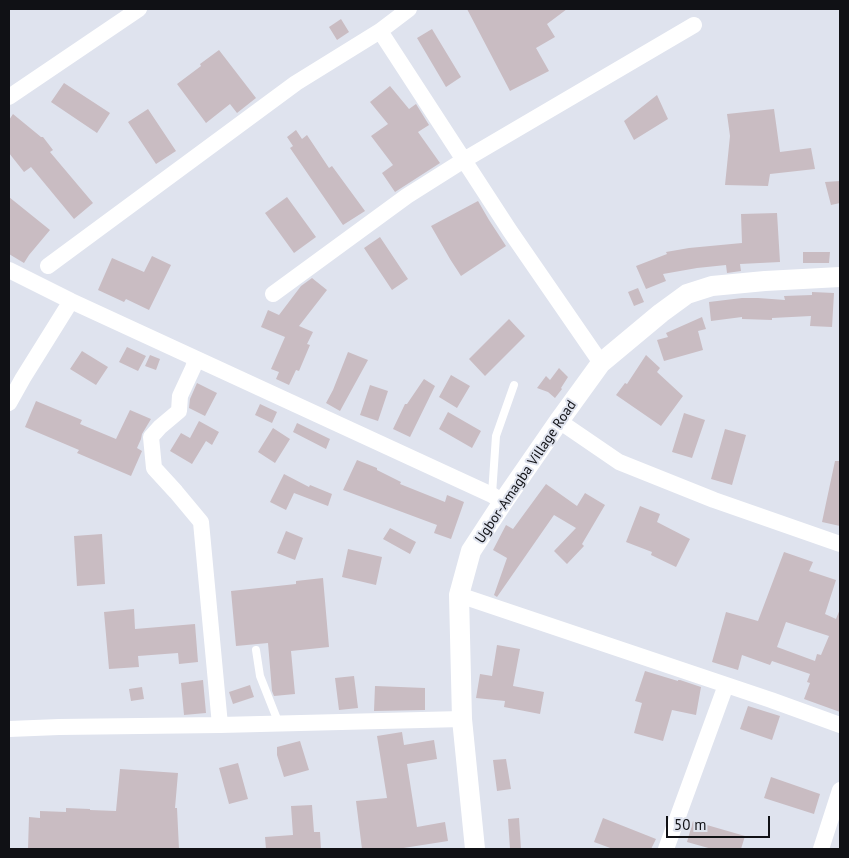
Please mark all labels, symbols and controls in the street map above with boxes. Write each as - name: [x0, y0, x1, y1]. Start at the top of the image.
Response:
- street label: Ugbor-Amagba Village Road: [472, 397, 580, 547]
- scale bar: [669, 806, 773, 838]
- text: 50 m: [674, 815, 707, 834]

